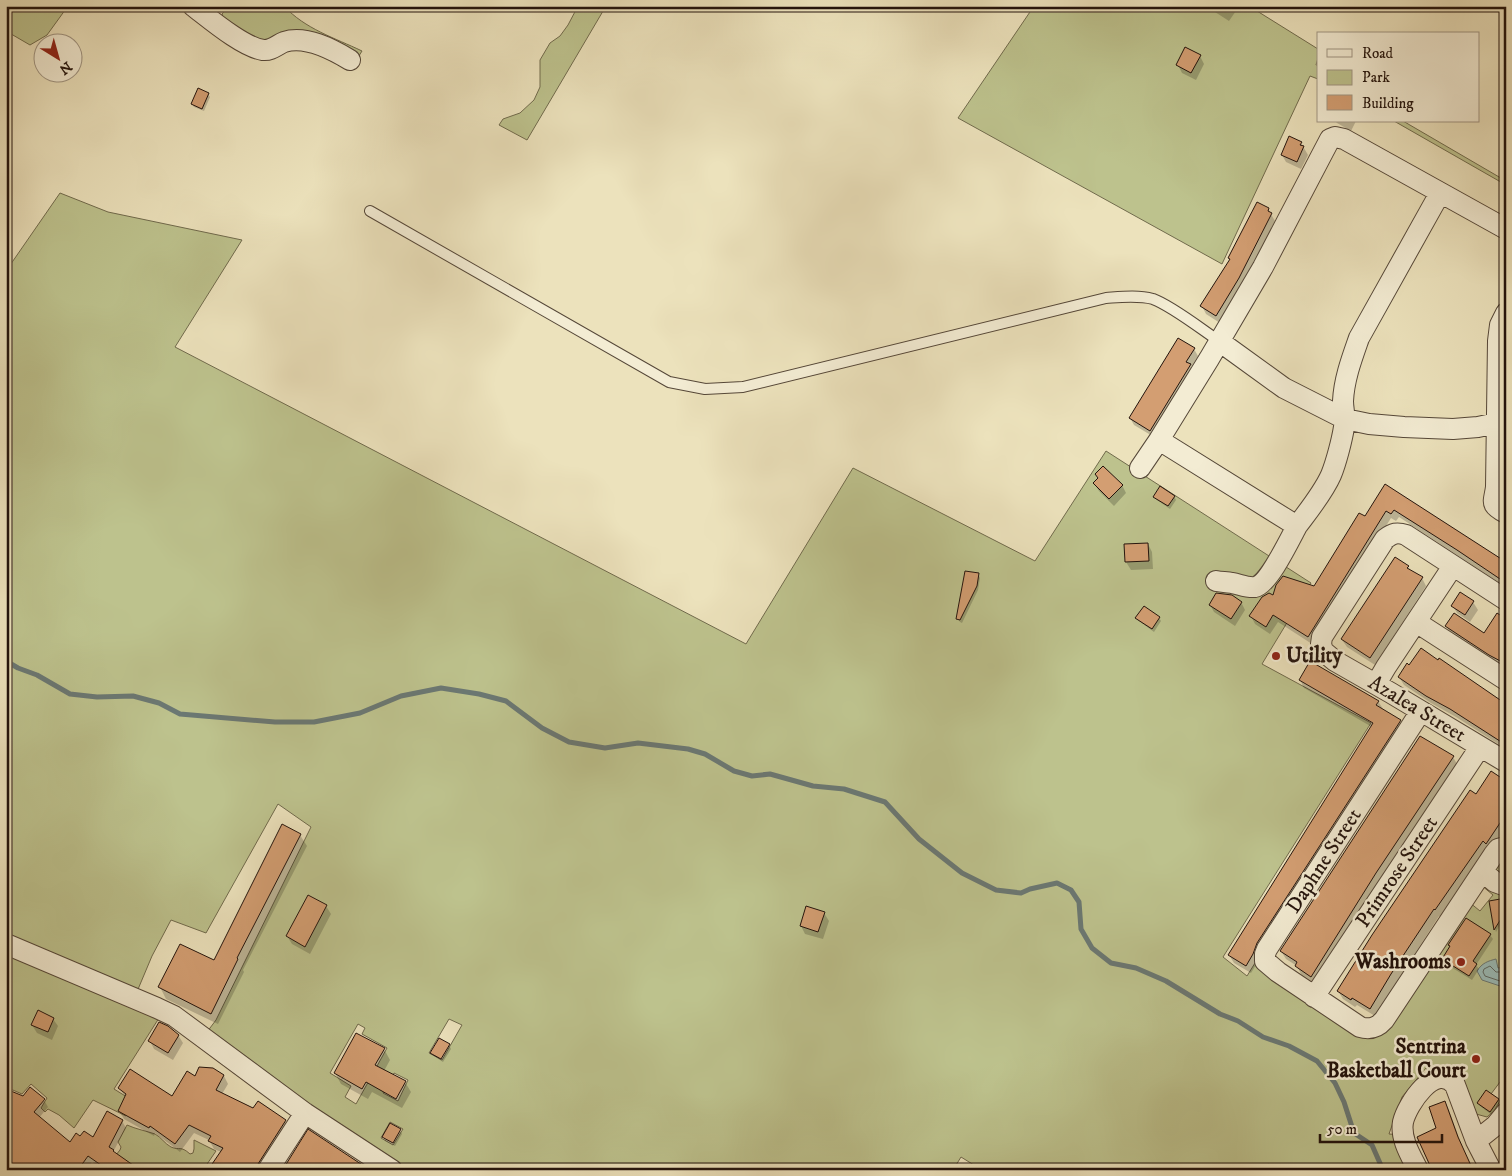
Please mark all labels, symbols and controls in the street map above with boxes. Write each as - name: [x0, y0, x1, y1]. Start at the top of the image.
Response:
- north arrow: [32, 32, 82, 82]
- legend: [1317, 32, 1480, 122]
- text: Road: [1362, 44, 1394, 63]
- text: N: [55, 57, 75, 79]
- text: Park: [1362, 68, 1391, 87]
- text: Building: [1362, 94, 1414, 113]
- place label: Utility: [1286, 643, 1343, 669]
- marker: Utility: [1270, 650, 1282, 662]
- street label: Azalea Street: [1363, 670, 1471, 748]
- street label: Daphne Street: [1280, 803, 1368, 918]
- street label: Primrose Street: [1350, 811, 1444, 933]
- place label: Washrooms: [1354, 949, 1451, 975]
- marker: Washrooms: [1455, 956, 1467, 968]
- place label: Sentrina Basketball Court: [1326, 1034, 1467, 1084]
- marker: Sentrina Basketball Court: [1470, 1053, 1482, 1065]
- scale bar: [1320, 1111, 1442, 1143]
- text: 50 m: [1327, 1120, 1357, 1139]

